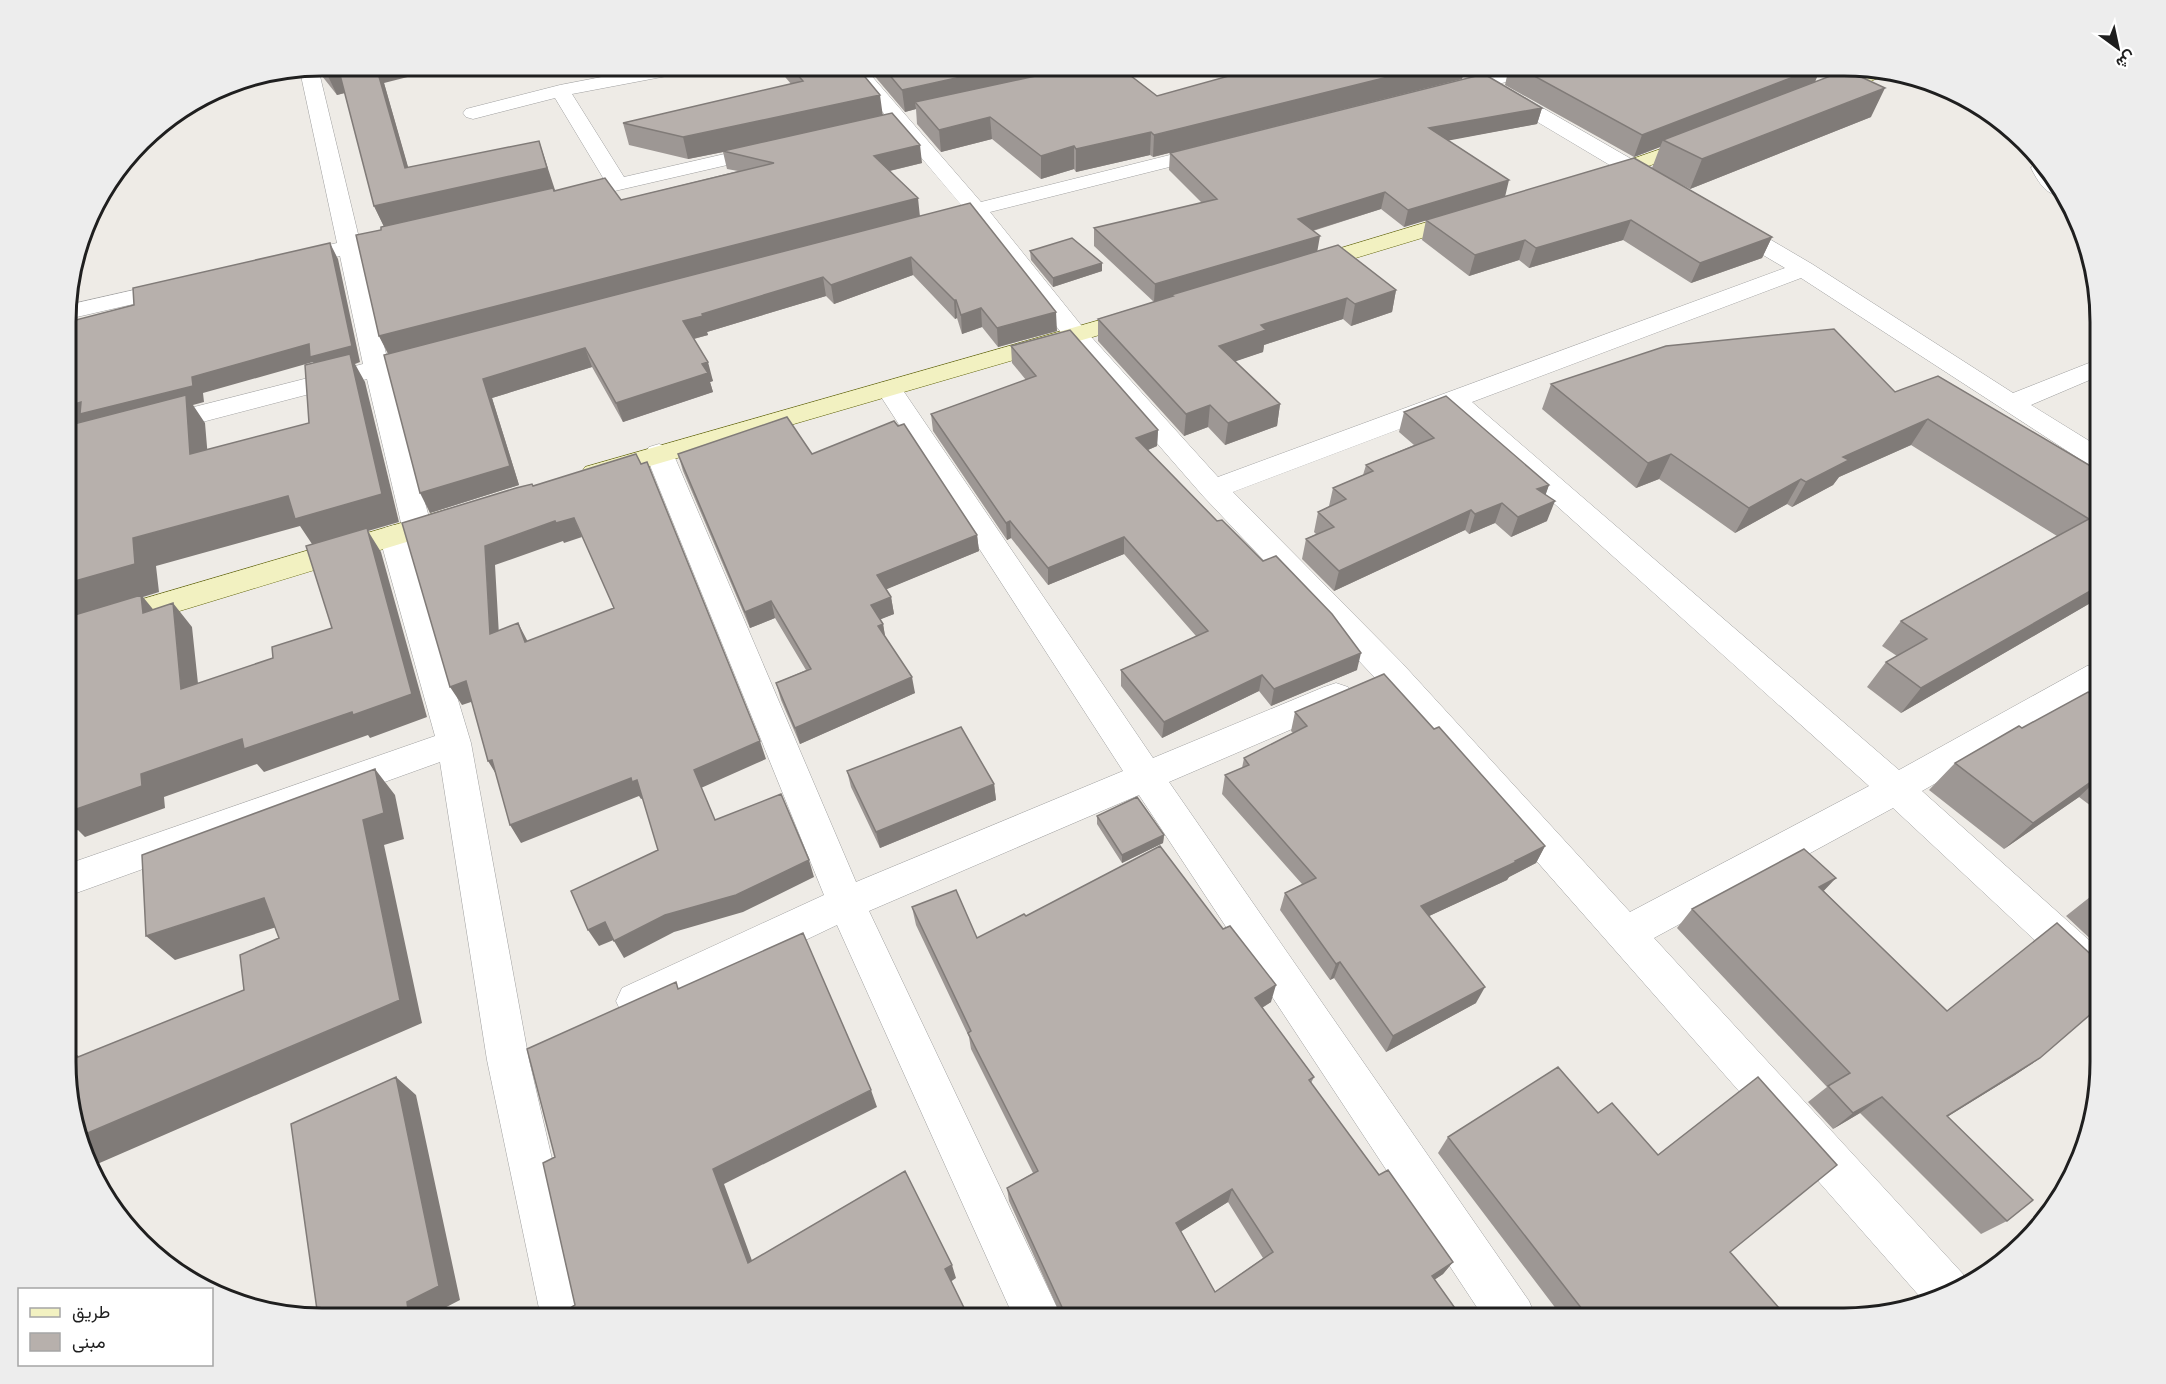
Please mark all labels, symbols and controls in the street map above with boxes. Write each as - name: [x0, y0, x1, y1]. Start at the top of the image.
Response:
- north arrow: [2088, 18, 2148, 78]
- text: ش: [2113, 47, 2140, 74]
- legend: [18, 1288, 213, 1366]
- text: طريق: [72, 1300, 110, 1323]
- text: مبنى: [72, 1330, 106, 1353]

